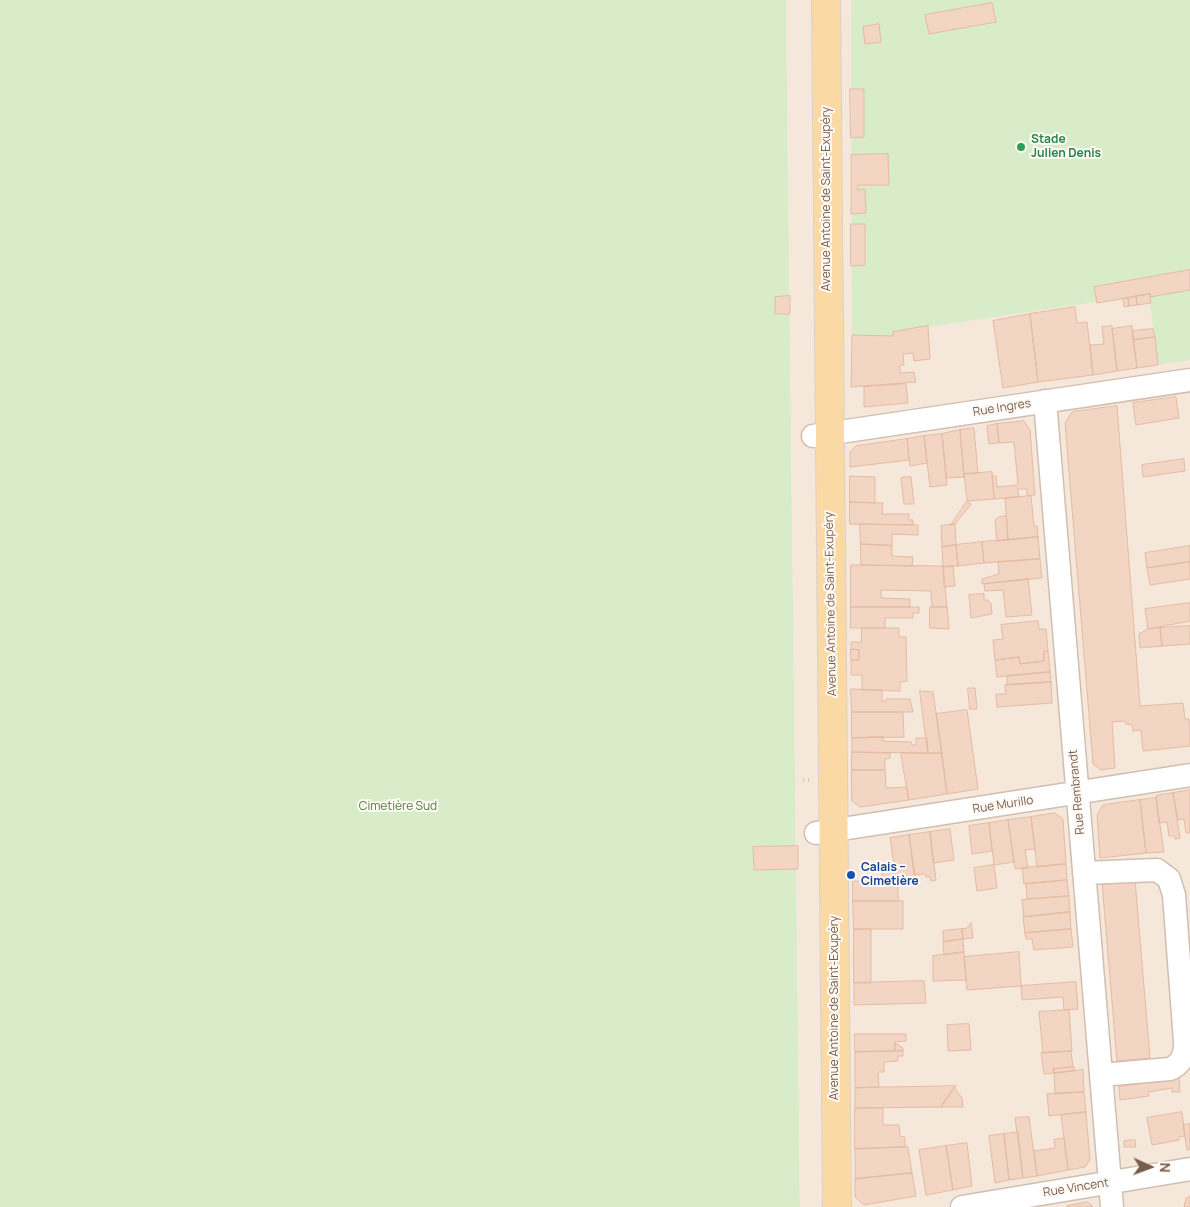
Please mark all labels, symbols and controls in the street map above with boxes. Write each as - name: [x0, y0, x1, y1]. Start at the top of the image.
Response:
- street label: Avenue Antoine de Saint-Exupéry: [820, 107, 834, 291]
- place label: Stade Julien Denis: [1031, 133, 1101, 161]
- marker: Stade Julien Denis: [1015, 141, 1027, 153]
- street label: Rue Ingres: [972, 396, 1032, 420]
- street label: Avenue Antoine de Saint-Exupéry: [822, 512, 840, 696]
- street label: Rue Rembrandt: [1066, 749, 1088, 835]
- street label: Rue Murillo: [972, 793, 1034, 817]
- park label: Cimetière Sud: [359, 800, 437, 814]
- place label: Calais – Cimetière: [861, 861, 919, 889]
- marker: Calais – Cimetière: [845, 869, 857, 881]
- street label: Avenue Antoine de Saint-Exupéry: [828, 916, 842, 1100]
- north arrow: [1125, 1142, 1175, 1192]
- text: N: [1156, 1162, 1175, 1173]
- street label: Rue Vincent: [1042, 1176, 1110, 1200]

